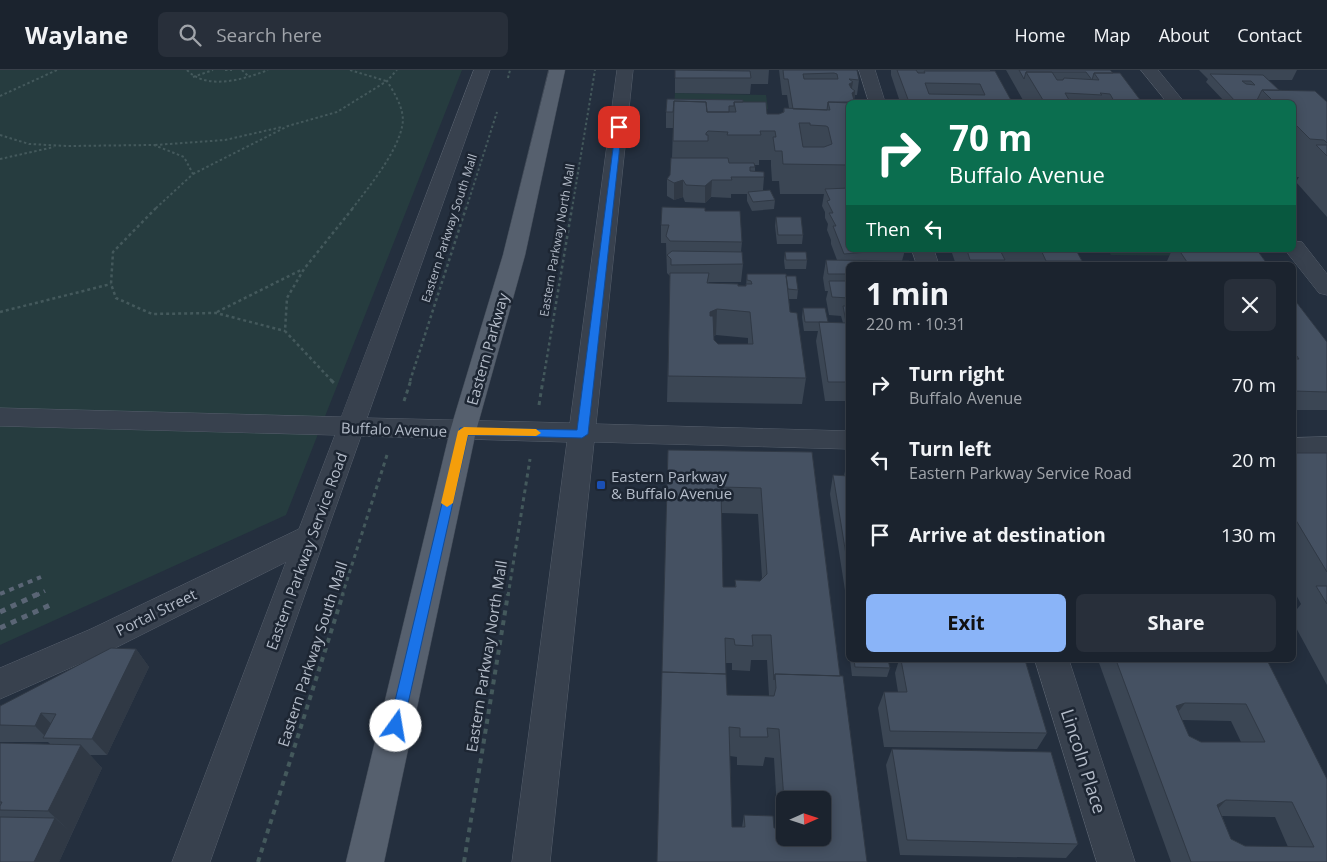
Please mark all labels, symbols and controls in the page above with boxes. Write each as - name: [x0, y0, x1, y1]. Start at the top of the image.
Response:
- search box: [158, 12, 508, 57]
- text: Waylane: [25, 18, 128, 51]
- icon: search: [176, 21, 204, 49]
- text: Search here: [216, 22, 322, 48]
- text: Home: [1015, 23, 1065, 47]
- text: Map: [1093, 23, 1131, 47]
- text: About: [1159, 23, 1209, 47]
- text: Contact: [1237, 23, 1302, 47]
- pin: [598, 106, 640, 148]
- icon: arrive: [605, 113, 633, 141]
- text: 70 m: [949, 114, 1032, 161]
- icon: right: [866, 120, 931, 185]
- street label: Eastern Parkway South Mall: [417, 152, 481, 304]
- text: Buffalo Avenue: [949, 159, 1105, 189]
- street label: Eastern Parkway North Mall: [535, 162, 579, 318]
- icon: left: [920, 215, 948, 243]
- text: Then: [866, 216, 910, 242]
- text: 1 min: [866, 273, 949, 314]
- button: close: [1224, 279, 1276, 331]
- street label: Eastern Parkway: [461, 290, 513, 407]
- text: 220 m · 10:31: [866, 313, 966, 335]
- text: Turn right: [909, 361, 1004, 387]
- icon: right: [866, 371, 894, 399]
- text: 70 m: [1232, 372, 1276, 398]
- text: Buffalo Avenue: [909, 387, 1022, 409]
- street label: Buffalo Avenue: [341, 417, 447, 441]
- text: Turn left: [909, 436, 991, 462]
- icon: left: [866, 446, 894, 474]
- text: 20 m: [1232, 447, 1276, 473]
- street label: Eastern Parkway Service Road: [261, 449, 351, 653]
- text: Eastern Parkway Service Road: [909, 462, 1132, 484]
- place label: Eastern Parkway & Buffalo Avenue: [611, 466, 732, 503]
- marker: Eastern Parkway & Buffalo Avenue: [595, 479, 607, 491]
- icon: arrive: [866, 521, 894, 549]
- text: Arrive at destination: [909, 522, 1106, 548]
- text: 130 m: [1221, 522, 1276, 548]
- street label: Eastern Parkway South Mall: [273, 559, 351, 749]
- street label: Eastern Parkway North Mall: [461, 559, 511, 753]
- street label: Portal Street: [112, 584, 200, 640]
- button: Exit: [866, 594, 1066, 652]
- button: Share: [1076, 594, 1276, 652]
- position arrow: [369, 699, 421, 751]
- street label: Lincoln Place: [1056, 706, 1112, 816]
- north arrow: [776, 791, 831, 846]
- map controls: [776, 791, 831, 846]

